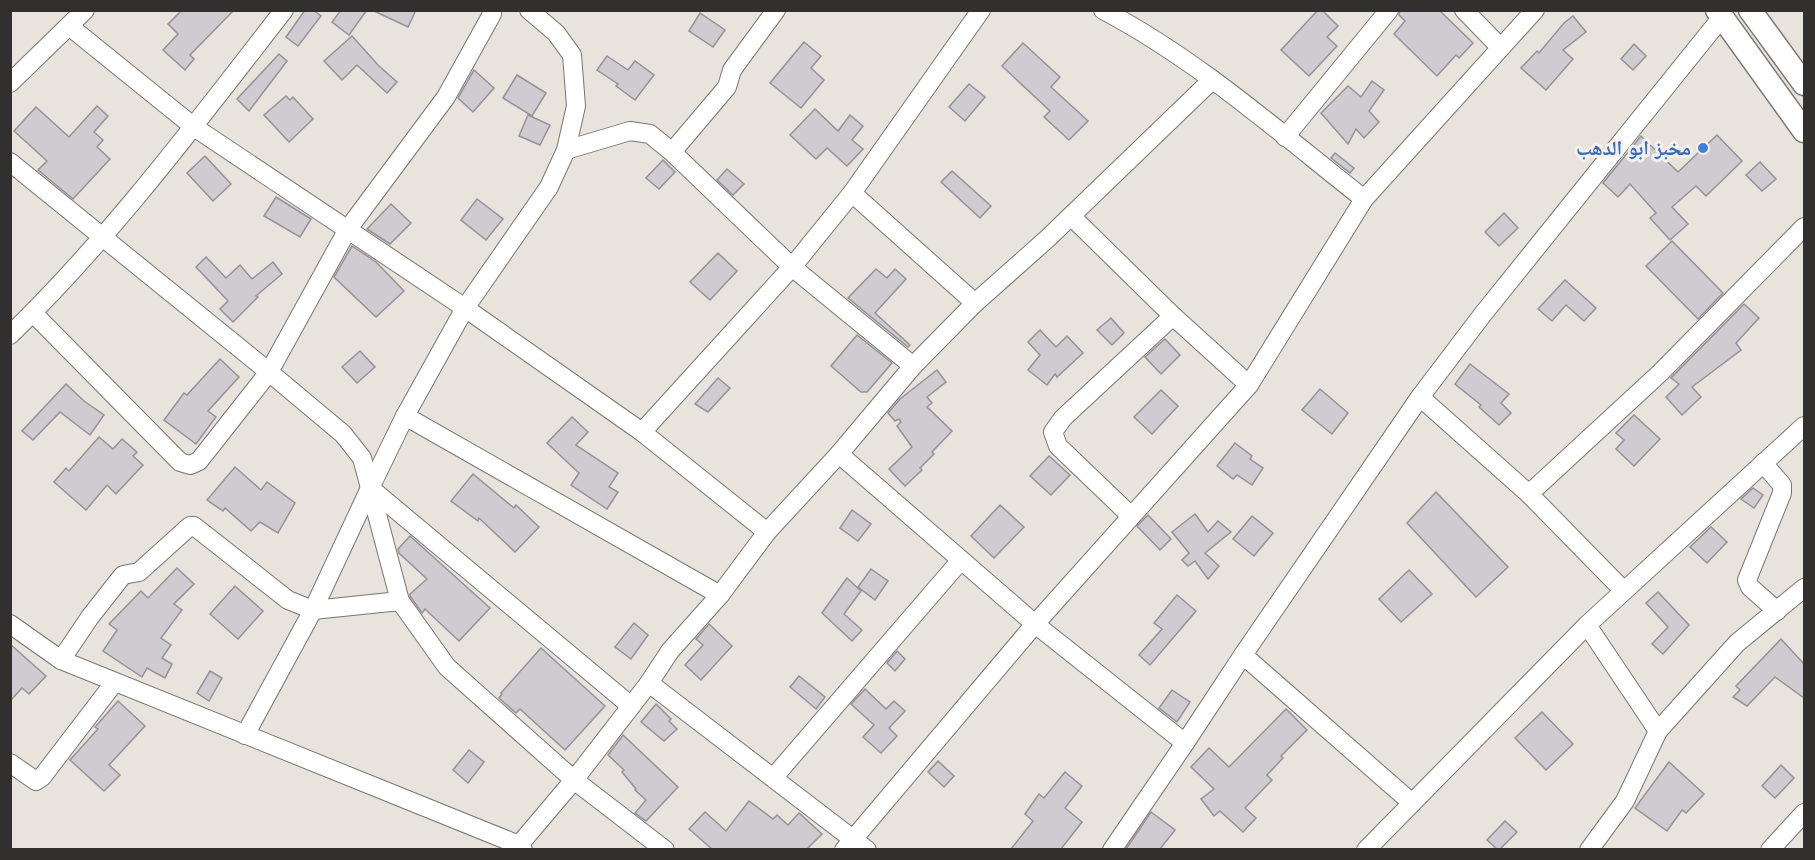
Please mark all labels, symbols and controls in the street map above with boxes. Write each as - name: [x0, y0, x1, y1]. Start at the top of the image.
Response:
- place label: مخبز ابو الدهب: [1576, 136, 1691, 160]
- marker: مخبز ابو الدهب: [1696, 141, 1710, 155]

